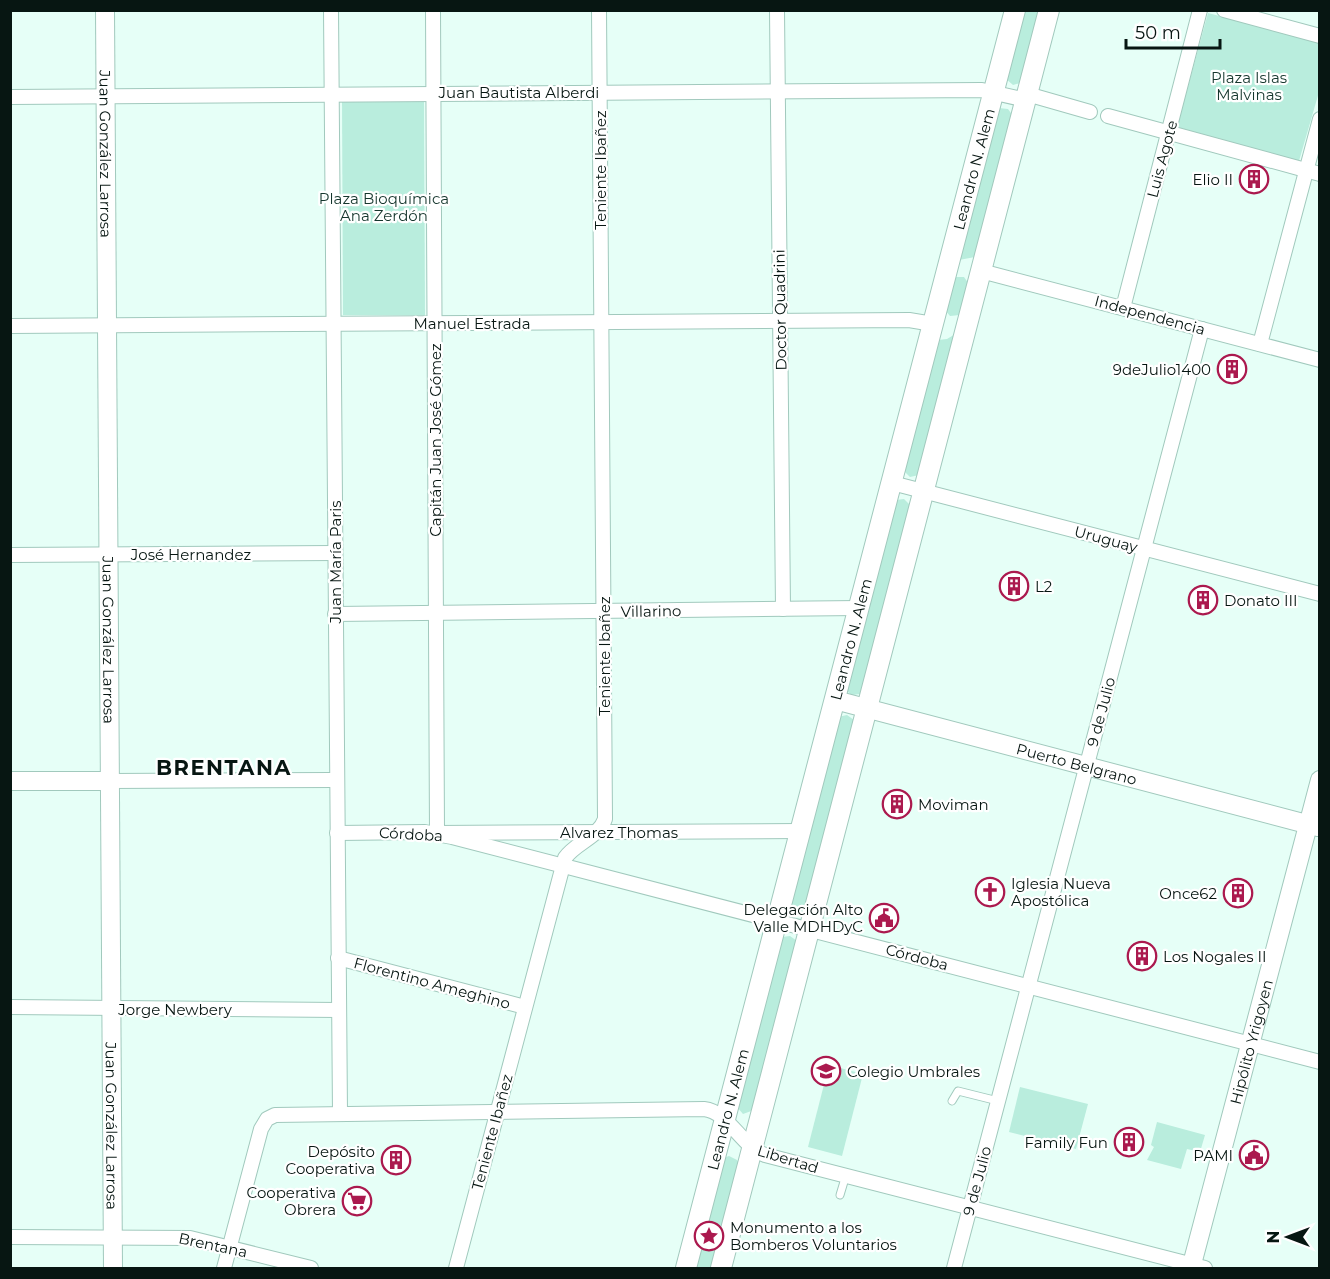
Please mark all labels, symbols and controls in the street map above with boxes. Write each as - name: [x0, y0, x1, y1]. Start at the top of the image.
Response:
- scale bar: [1126, 12, 1220, 50]
- text: 50 m: [1135, 22, 1181, 44]
- park label: Plaza Islas Malvinas: [1211, 68, 1287, 104]
- street label: Juan González Larrosa: [96, 69, 116, 238]
- street label: Juan Bautista Alberdi: [438, 83, 599, 102]
- street label: Leandro N. Alem: [948, 106, 998, 232]
- street label: Teniente Ibañez: [591, 110, 610, 230]
- street label: Luis Agote: [1143, 118, 1181, 200]
- building icon: Elio II: [1238, 163, 1270, 195]
- place label: Elio II: [1192, 170, 1233, 189]
- park label: Plaza Bioquímica Ana Zerdón: [319, 189, 449, 225]
- street label: Doctor Quadrini: [769, 249, 791, 371]
- street label: Independencia: [1093, 291, 1207, 339]
- street label: Manuel Estrada: [413, 314, 531, 333]
- street label: Capitán Juan José Gómez: [426, 343, 445, 537]
- building icon: 9deJulio1400: [1216, 353, 1248, 385]
- place label: 9deJulio1400: [1113, 360, 1211, 379]
- street label: Juan María Paris: [326, 500, 345, 625]
- street label: Uruguay: [1072, 521, 1141, 557]
- street label: José Hernandez: [130, 545, 251, 564]
- street label: Juan González Larrosa: [99, 555, 119, 724]
- building icon: L2: [998, 570, 1030, 602]
- street label: Leandro N. Alem: [825, 576, 875, 702]
- place label: L2: [1035, 577, 1052, 596]
- building icon: Donato III: [1187, 584, 1219, 616]
- place label: Donato III: [1224, 591, 1298, 610]
- street label: Teniente Ibañez: [595, 596, 614, 716]
- street label: Villarino: [621, 601, 681, 621]
- street label: 9 de Julio: [1083, 675, 1119, 749]
- street label: Puerto Belgrano: [1014, 739, 1139, 789]
- district label: BRENTANA: [156, 755, 292, 780]
- building icon: Moviman: [881, 788, 913, 820]
- place label: Moviman: [918, 795, 989, 814]
- street label: Córdoba: [379, 823, 443, 845]
- street label: Alvarez Thomas: [560, 823, 678, 842]
- place label: Iglesia Nueva Apostólica: [1011, 874, 1111, 910]
- church icon: Iglesia Nueva Apostólica: [974, 876, 1006, 908]
- building icon: Once62: [1222, 877, 1254, 909]
- place label: Once62: [1159, 884, 1217, 903]
- place label: Delegación Alto Valle MDHDyC: [744, 900, 863, 936]
- public building icon: Delegación Alto Valle MDHDyC: [868, 902, 900, 934]
- street label: Córdoba: [884, 940, 950, 974]
- building icon: Los Nogales II: [1126, 940, 1158, 972]
- place label: Los Nogales II: [1163, 947, 1267, 966]
- street label: Florentino Ameghino: [352, 953, 512, 1013]
- street label: Hipólito Yrigoyen: [1225, 977, 1276, 1106]
- street label: Jorge Newbery: [117, 1000, 233, 1019]
- street label: Juan González Larrosa: [102, 1041, 122, 1210]
- street label: Leandro N. Alem: [702, 1046, 753, 1172]
- school or university icon: Colegio Umbrales: [810, 1055, 842, 1087]
- place label: Colegio Umbrales: [847, 1062, 980, 1081]
- street label: Teniente Ibañez: [467, 1072, 517, 1192]
- building icon: Family Fun: [1113, 1126, 1145, 1158]
- place label: Family Fun: [1025, 1133, 1108, 1152]
- public building icon: PAMI: [1238, 1139, 1270, 1171]
- street label: Libertad: [755, 1141, 821, 1177]
- place label: Depósito Cooperativa: [286, 1142, 375, 1178]
- building icon: Depósito Cooperativa: [380, 1144, 412, 1176]
- street label: 9 de Julio: [959, 1144, 995, 1218]
- place label: PAMI: [1193, 1146, 1233, 1165]
- place label: Cooperativa Obrera: [247, 1183, 336, 1219]
- supermarket icon: Cooperativa Obrera: [341, 1185, 373, 1217]
- north arrow: [1258, 1207, 1318, 1267]
- place label: Monumento a los Bomberos Voluntarios: [730, 1218, 897, 1254]
- place icon: Monumento a los Bomberos Voluntarios: [693, 1220, 725, 1252]
- street label: Brentana: [177, 1228, 249, 1262]
- text: N: [1264, 1231, 1283, 1243]

